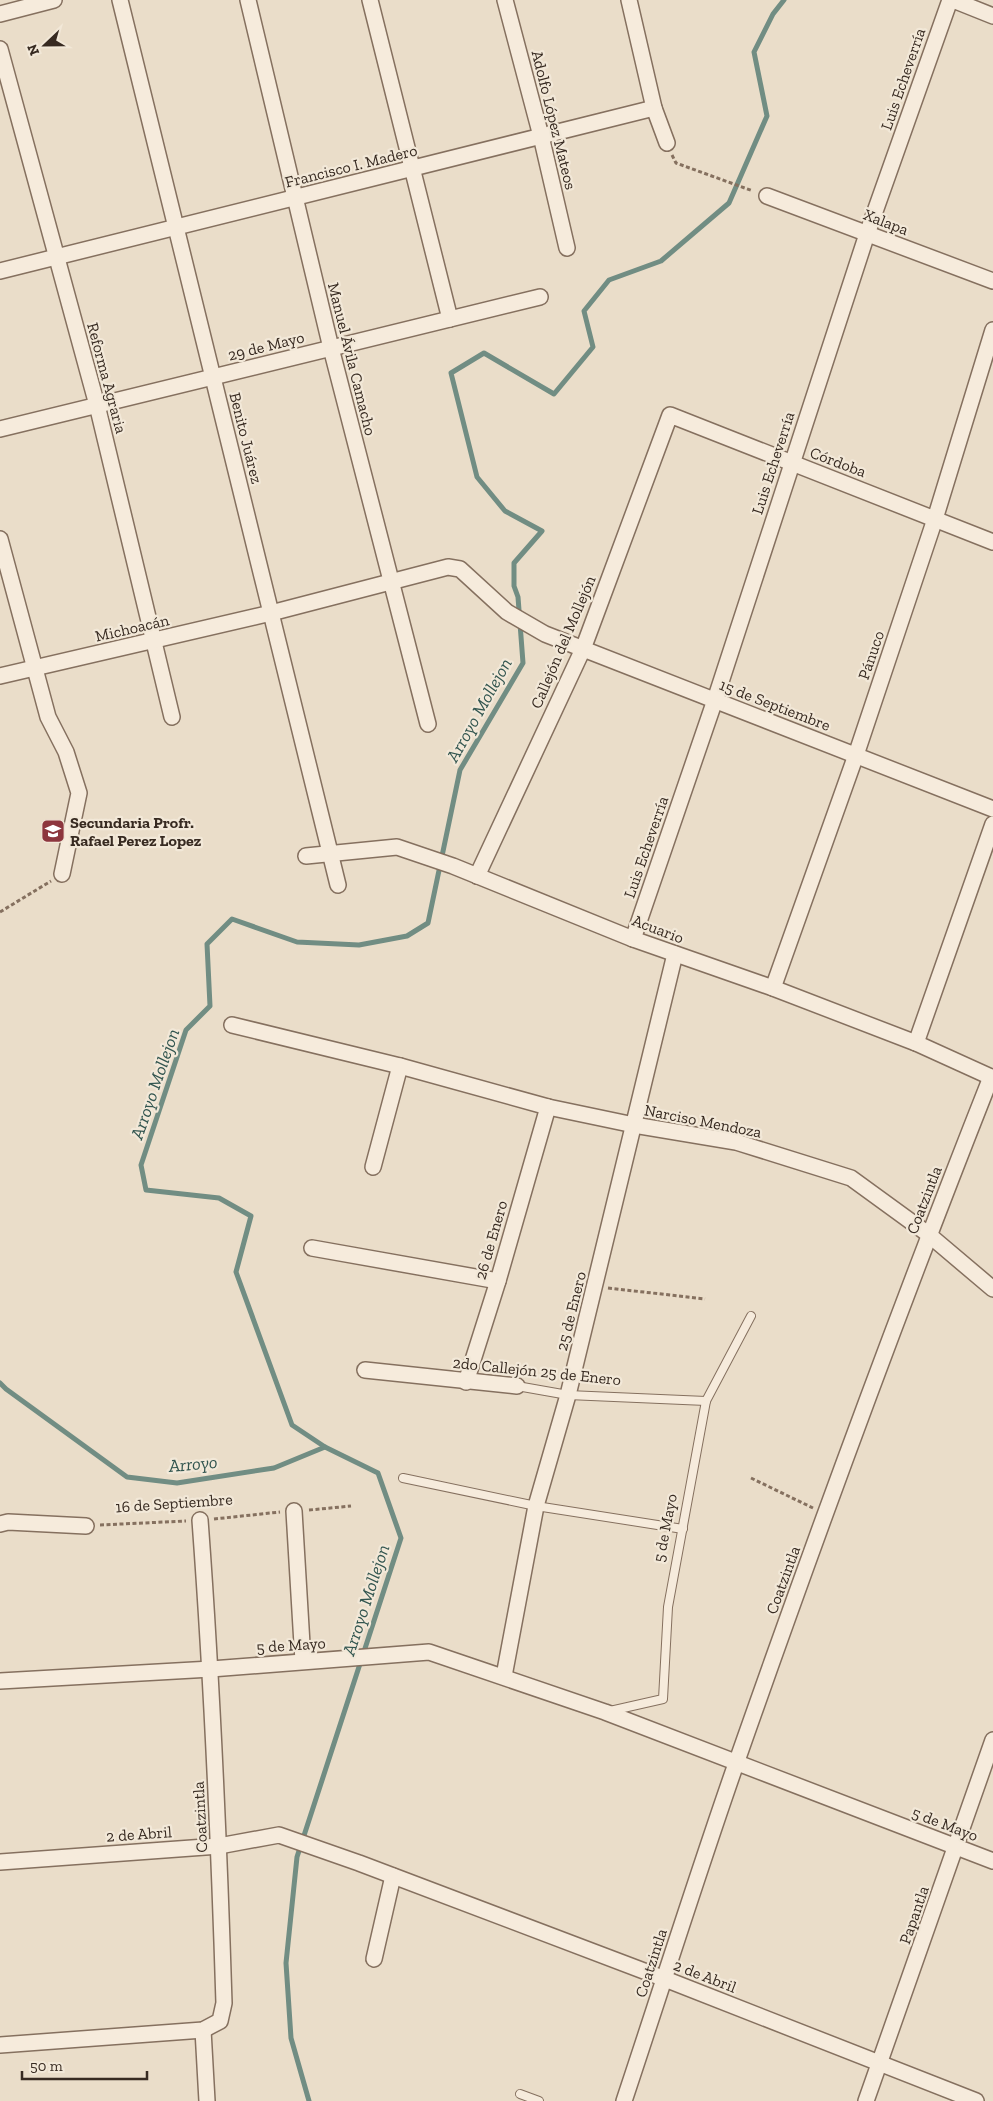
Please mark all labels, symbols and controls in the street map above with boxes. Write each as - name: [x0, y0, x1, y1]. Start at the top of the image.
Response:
- north arrow: [20, 20, 70, 70]
- street label: Luis Echeverría: [877, 25, 929, 133]
- text: N: [23, 41, 43, 58]
- street label: Adolfo López Mateos: [527, 48, 581, 192]
- street label: Francisco I. Madero: [283, 140, 419, 192]
- street label: Xalapa: [861, 205, 911, 239]
- street label: Manuel Ávila Camacho: [324, 281, 380, 437]
- street label: Reforma Agraria: [83, 320, 131, 436]
- street label: 29 de Mayo: [226, 327, 306, 365]
- street label: Benito Juárez: [225, 390, 267, 486]
- street label: Luis Echeverría: [747, 409, 799, 517]
- street label: Córdoba: [807, 443, 869, 481]
- street label: Callejón del Mollejón: [526, 572, 600, 711]
- street label: Michoacán: [93, 610, 172, 646]
- street label: Pánuco: [854, 628, 888, 682]
- water label: Arroyo Mollejon: [441, 654, 517, 767]
- street label: 15 de Septiembre: [717, 675, 833, 735]
- street label: Luis Echeverría: [620, 793, 672, 901]
- place label: Secundaria Profr. Rafael Perez Lopez: [70, 813, 202, 850]
- school or university icon: Secundaria Profr. Rafael Perez Lopez: [40, 818, 66, 844]
- street label: Acuario: [630, 911, 686, 947]
- water label: Arroyo Mollejon: [125, 1026, 184, 1143]
- street label: Narciso Mendoza: [643, 1100, 764, 1142]
- street label: Coatzintla: [902, 1163, 946, 1237]
- street label: 26 de Enero: [471, 1198, 511, 1282]
- street label: 25 de Enero: [552, 1269, 590, 1353]
- street label: 2do Callejón 25 de Enero: [452, 1353, 622, 1389]
- water label: Arroyo: [167, 1451, 218, 1477]
- street label: 16 de Septiembre: [115, 1489, 233, 1517]
- street label: 5 de Mayo: [649, 1492, 681, 1564]
- water label: Arroyo Mollejon: [337, 1542, 394, 1659]
- street label: Coatzintla: [762, 1543, 804, 1617]
- street label: 5 de Mayo: [256, 1633, 326, 1657]
- street label: Coatzintla: [189, 1781, 211, 1853]
- street label: 5 de Mayo: [909, 1803, 981, 1845]
- street label: 2 de Abril: [106, 1822, 172, 1846]
- street label: Papantla: [895, 1883, 933, 1947]
- street label: Coatzintla: [631, 1926, 671, 2000]
- street label: 2 de Abril: [671, 1955, 739, 1997]
- scale bar: [22, 2048, 148, 2080]
- text: 50 m: [30, 2057, 63, 2075]

